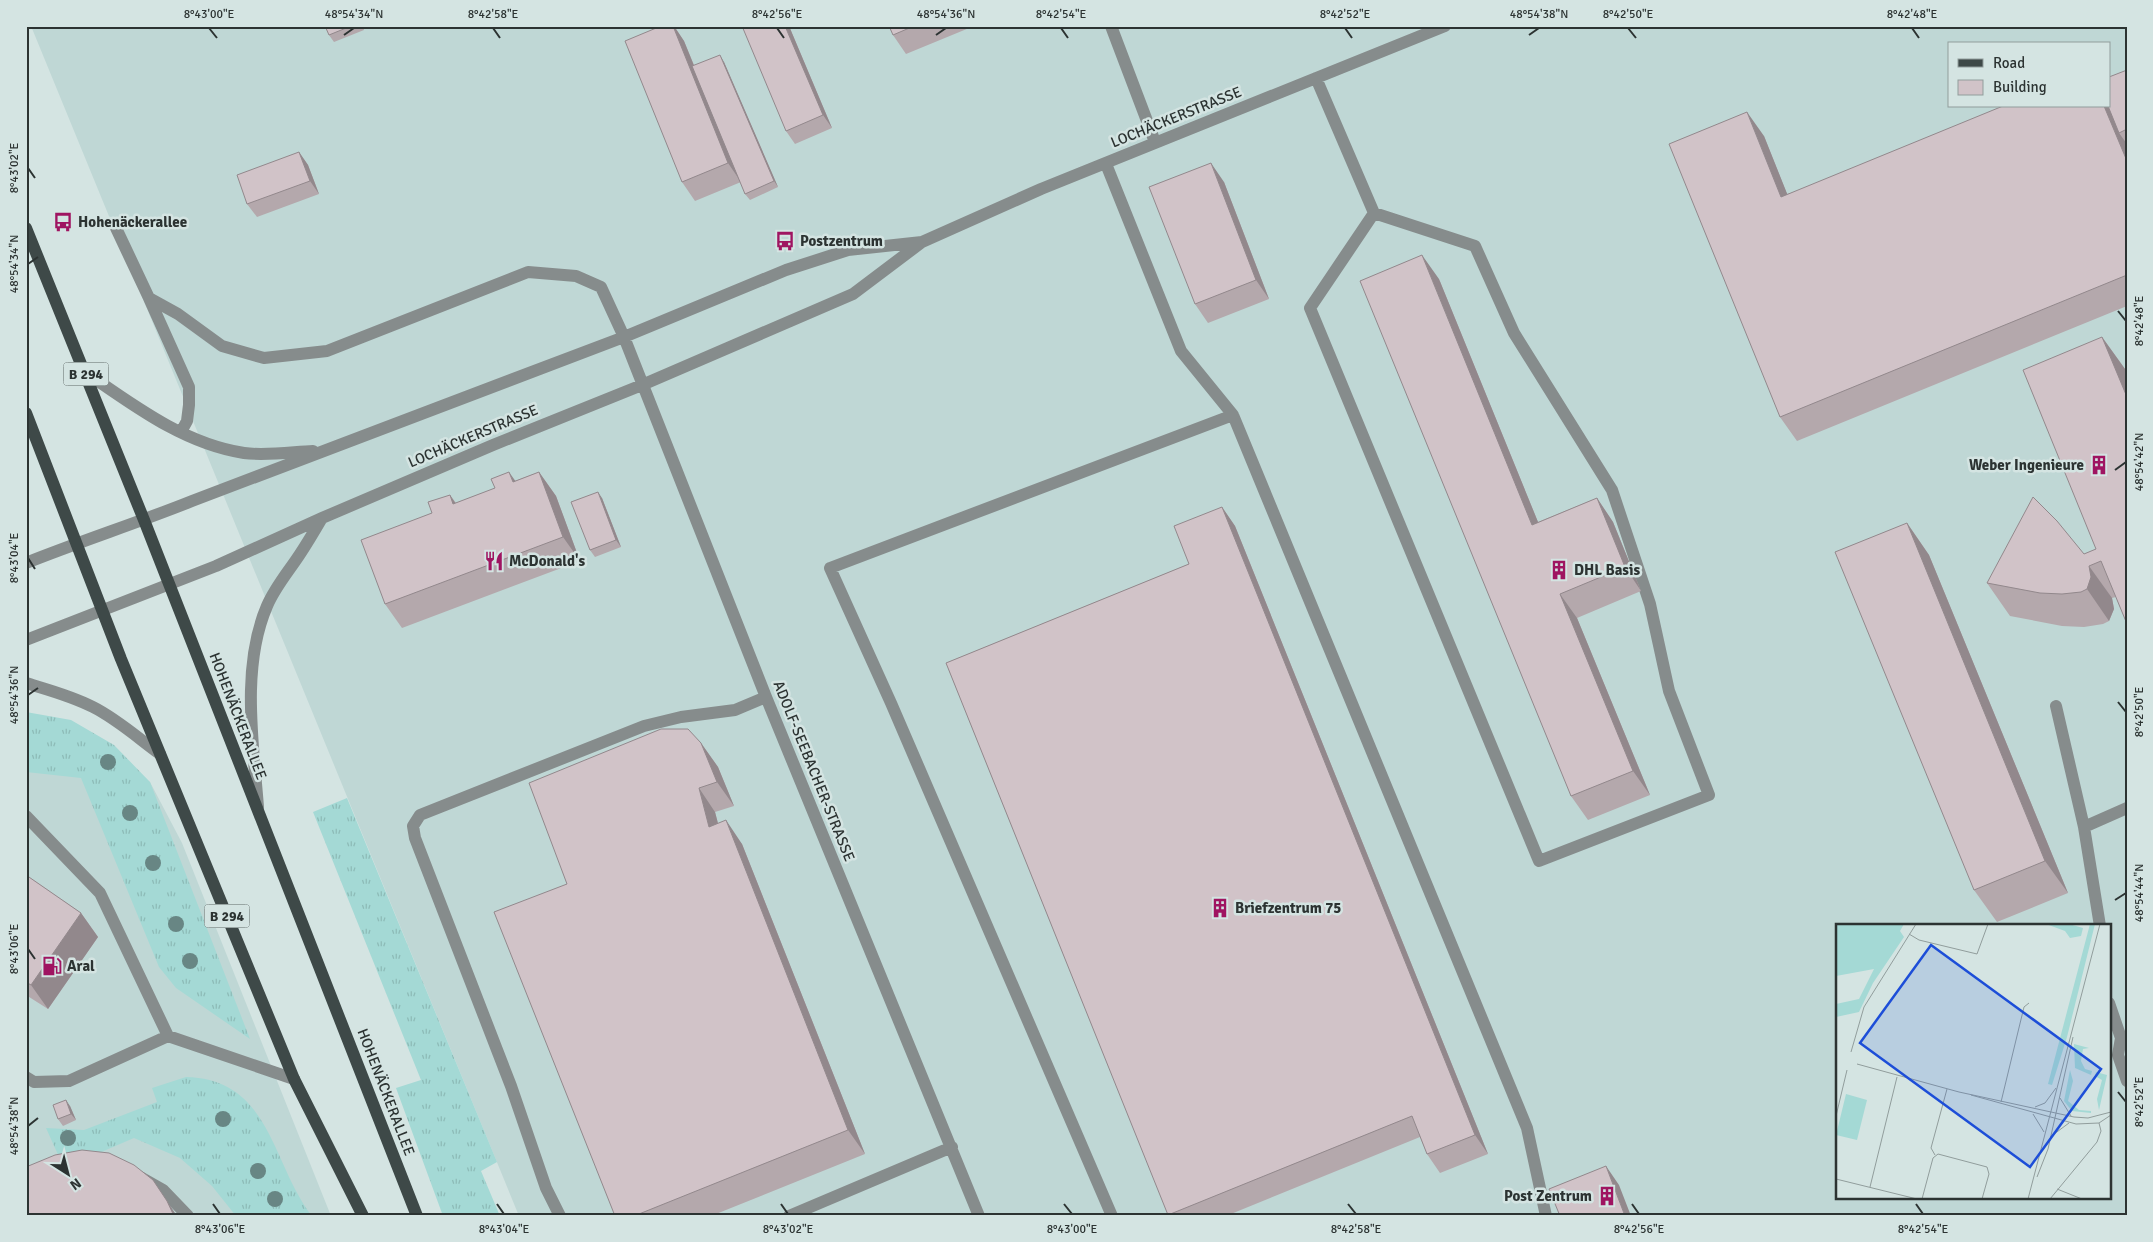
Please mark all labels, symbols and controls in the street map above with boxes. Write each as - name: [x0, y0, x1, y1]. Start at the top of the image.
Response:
- text: 8°43'00"E: [184, 7, 235, 22]
- text: 48°54'34"N: [325, 7, 383, 22]
- text: 8°42'58"E: [468, 7, 519, 22]
- text: 8°42'56"E: [752, 7, 803, 22]
- text: 48°54'36"N: [917, 7, 975, 22]
- text: 8°42'54"E: [1036, 7, 1087, 22]
- text: 8°42'52"E: [1320, 7, 1371, 22]
- text: 48°54'38"N: [1510, 7, 1568, 22]
- text: 8°42'50"E: [1603, 7, 1654, 22]
- text: 8°42'48"E: [1887, 7, 1938, 22]
- legend: [1948, 42, 2110, 108]
- text: Road: [1993, 54, 2025, 72]
- text: Building: [1993, 78, 2047, 96]
- street label: LOCHÄCKERSTRASSE: [1108, 83, 1244, 151]
- text: 8°43'02"E: [7, 142, 22, 193]
- bus stop icon: Hohenäckerallee: [52, 211, 74, 233]
- place label: Hohenäckerallee: [78, 213, 187, 231]
- bus stop icon: Postzentrum: [774, 230, 796, 252]
- place label: Postzentrum: [800, 232, 883, 250]
- text: 48°54'34"N: [7, 235, 22, 293]
- text: 8°42'48"E: [2132, 295, 2147, 346]
- road number: B 294: [64, 362, 108, 386]
- street label: LOCHÄCKERSTRASSE: [405, 400, 541, 472]
- text: 48°54'42"N: [2132, 433, 2147, 491]
- building icon: Weber Ingenieure: [2088, 454, 2110, 476]
- place label: Weber Ingenieure: [1969, 456, 2084, 474]
- text: 8°43'04"E: [7, 532, 22, 583]
- restaurant icon: McDonald's: [483, 550, 505, 572]
- place label: McDonald's: [509, 552, 586, 570]
- building icon: DHL Basis: [1548, 559, 1570, 581]
- place label: DHL Basis: [1574, 561, 1641, 579]
- street label: HOHENÄCKERALLEE: [205, 650, 271, 782]
- text: 48°54'36"N: [7, 666, 22, 724]
- street label: ADOLF-SEEBACHER-STRASSE: [769, 678, 859, 864]
- text: 8°42'50"E: [2132, 686, 2147, 737]
- text: 48°54'44"N: [2132, 864, 2147, 922]
- building icon: Briefzentrum 75: [1209, 897, 1231, 919]
- place label: Briefzentrum 75: [1235, 899, 1341, 917]
- road number: B 294: [204, 904, 250, 928]
- text: 8°43'06"E: [7, 923, 22, 974]
- inset map: [1836, 924, 2110, 1200]
- fuel station icon: Aral: [41, 955, 63, 977]
- place label: Aral: [67, 957, 95, 975]
- street label: HOHENÄCKERALLEE: [353, 1026, 419, 1158]
- text: 8°42'52"E: [2132, 1076, 2147, 1127]
- text: 48°54'38"N: [7, 1097, 22, 1155]
- north arrow: [42, 1150, 92, 1200]
- text: N: [66, 1174, 84, 1194]
- building icon: Post Zentrum: [1596, 1185, 1618, 1207]
- place label: Post Zentrum: [1504, 1187, 1592, 1205]
- text: 8°43'06"E: [195, 1222, 246, 1237]
- text: 8°43'04"E: [479, 1222, 530, 1237]
- text: 8°43'02"E: [763, 1222, 814, 1237]
- text: 8°43'00"E: [1047, 1222, 1098, 1237]
- text: 8°42'58"E: [1331, 1222, 1382, 1237]
- text: 8°42'56"E: [1614, 1222, 1665, 1237]
- text: 8°42'54"E: [1898, 1222, 1949, 1237]

